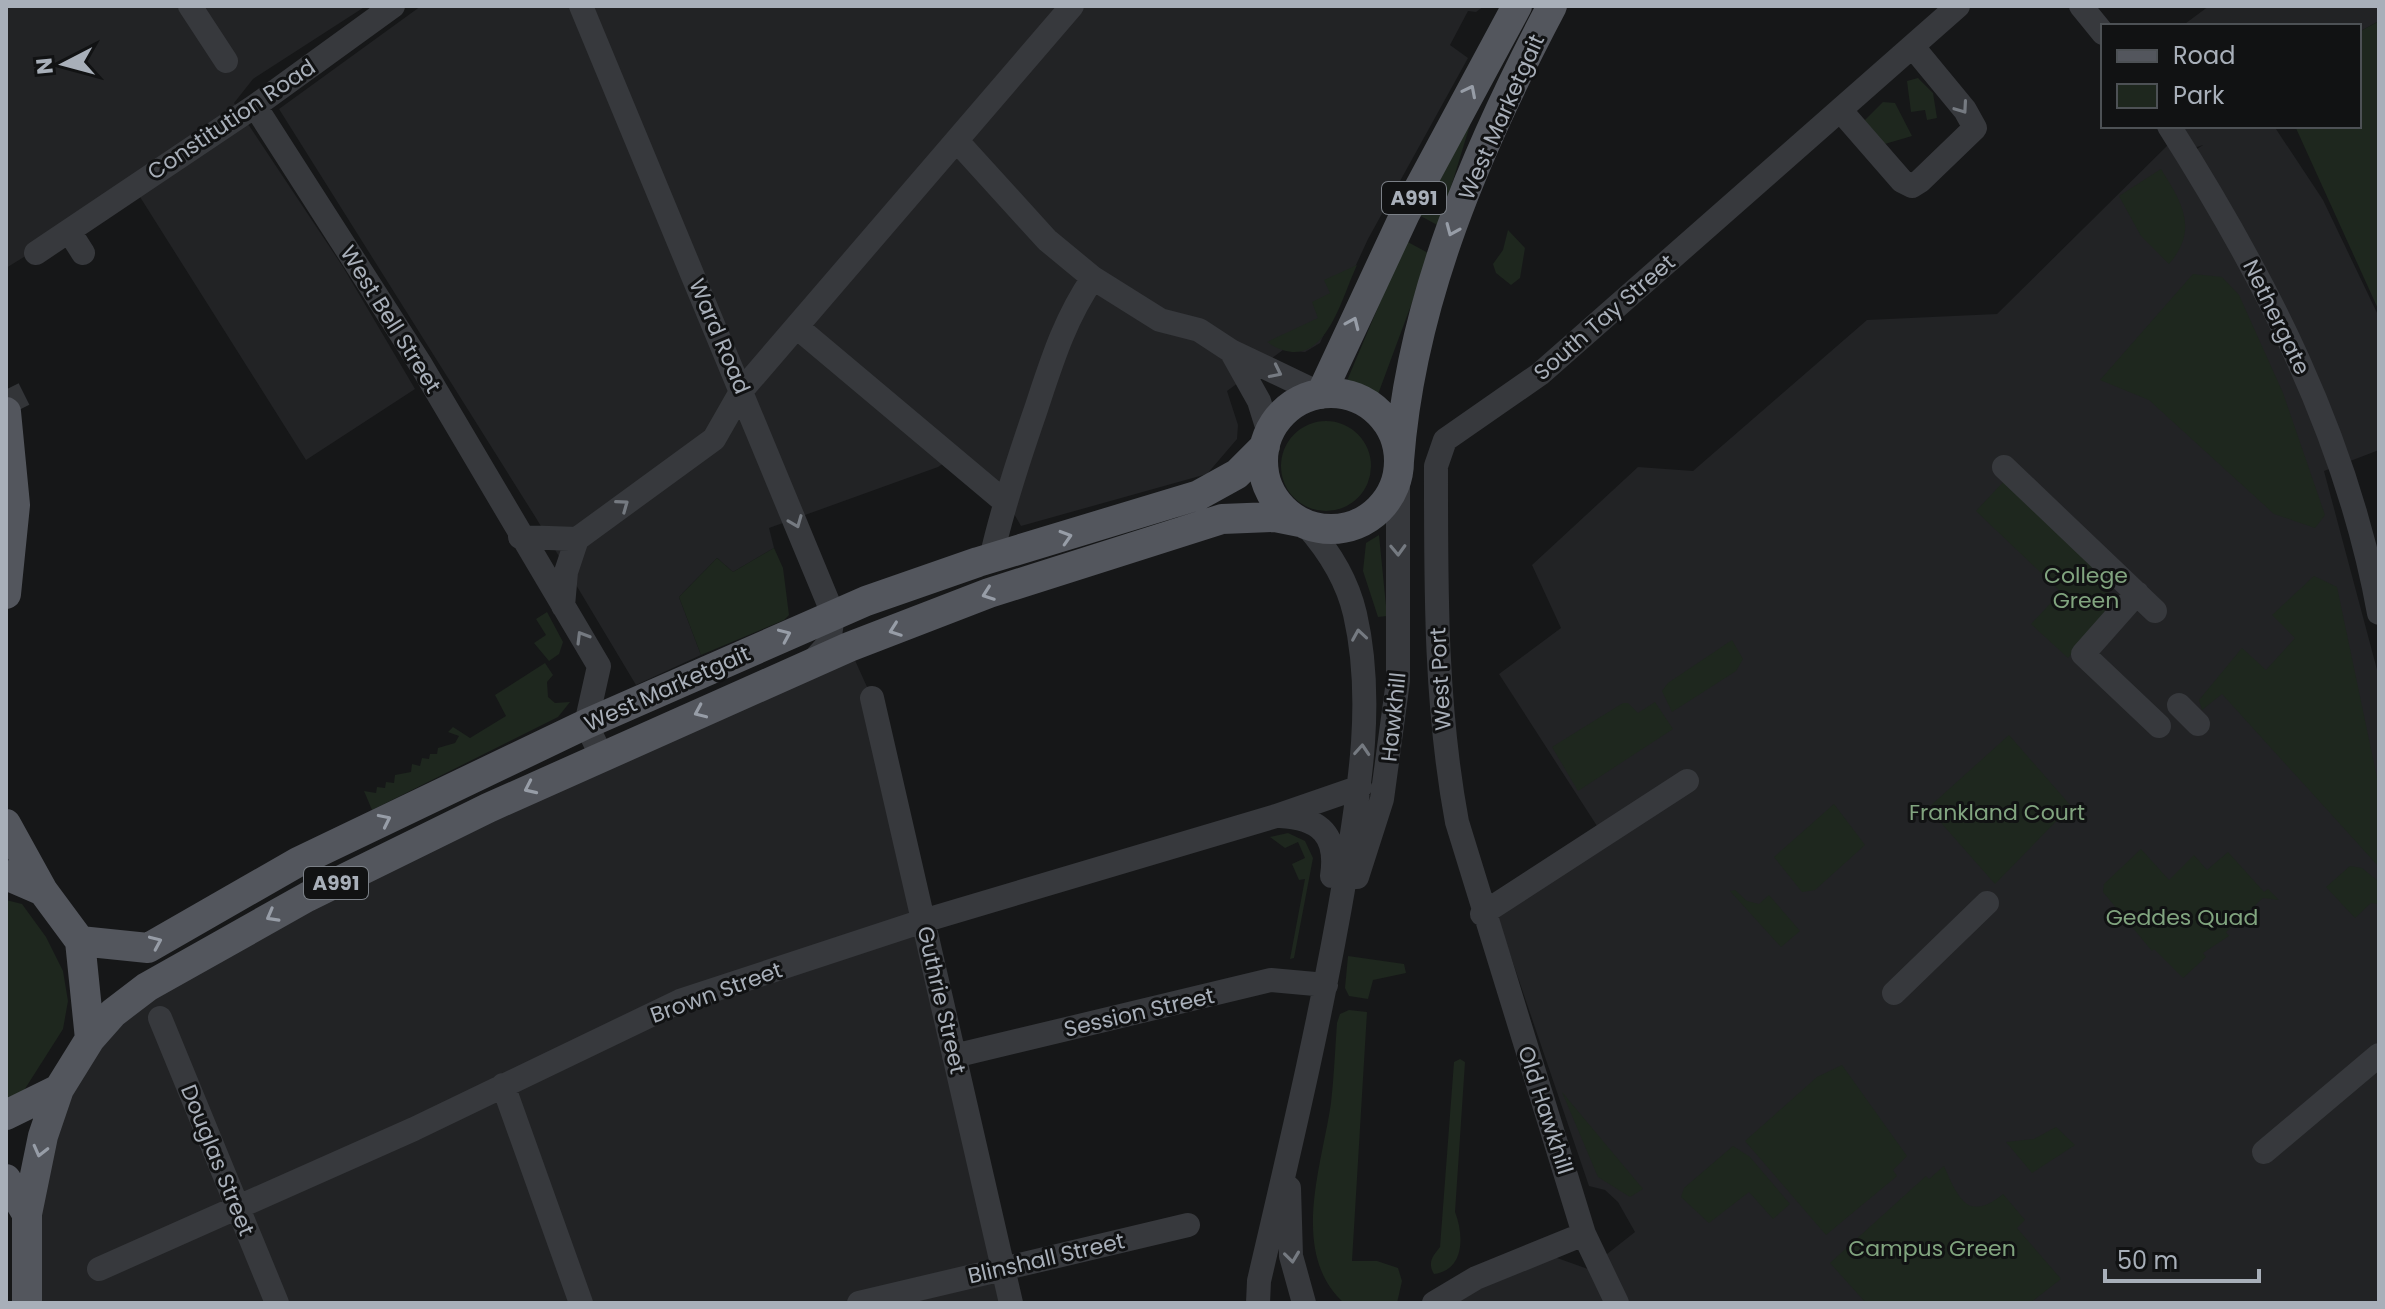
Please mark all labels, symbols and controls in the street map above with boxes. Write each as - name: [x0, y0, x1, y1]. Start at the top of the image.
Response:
- north arrow: [24, 24, 104, 104]
- legend: [2101, 24, 2361, 128]
- street label: West Marketgait: [1451, 29, 1552, 205]
- text: Road: [2173, 39, 2235, 72]
- street label: Constitution Road: [141, 52, 322, 187]
- text: N: [28, 56, 61, 76]
- text: Park: [2173, 79, 2225, 112]
- one-way arrow: [1461, 85, 1476, 100]
- one-way arrow: [1952, 99, 1967, 114]
- road number: A991: [1382, 182, 1446, 214]
- one-way arrow: [1445, 222, 1461, 237]
- street label: West Bell Street: [333, 240, 448, 399]
- street label: South Tay Street: [1527, 247, 1682, 388]
- street label: Nethergate: [2235, 255, 2318, 380]
- street label: Ward Road: [681, 274, 758, 399]
- one-way arrow: [1343, 317, 1359, 332]
- one-way arrow: [1268, 362, 1283, 378]
- one-way arrow: [614, 501, 629, 515]
- one-way arrow: [786, 514, 803, 528]
- one-way arrow: [1058, 530, 1072, 546]
- one-way arrow: [1389, 544, 1406, 557]
- park label: College Green: [2044, 560, 2128, 616]
- one-way arrow: [982, 584, 996, 601]
- one-way arrow: [889, 620, 903, 637]
- street label: West Port: [1422, 626, 1459, 731]
- one-way arrow: [1351, 628, 1368, 642]
- one-way arrow: [777, 629, 792, 645]
- one-way arrow: [576, 631, 591, 646]
- street label: West Marketgait: [579, 638, 755, 739]
- street label: Hawkhill: [1373, 671, 1414, 763]
- one-way arrow: [694, 702, 709, 718]
- one-way arrow: [1353, 743, 1370, 756]
- one-way arrow: [524, 778, 539, 794]
- park label: Frankland Court: [1909, 797, 2085, 828]
- one-way arrow: [377, 814, 392, 830]
- road number: A991: [304, 867, 368, 899]
- park label: Geddes Quad: [2106, 902, 2258, 933]
- one-way arrow: [267, 906, 281, 922]
- street label: Guthrie Street: [909, 923, 974, 1077]
- one-way arrow: [148, 935, 163, 951]
- street label: Brown Street: [646, 954, 786, 1031]
- street label: Session Street: [1061, 980, 1217, 1045]
- street label: Old Hawkhill: [1510, 1042, 1581, 1178]
- street label: Douglas Street: [173, 1080, 262, 1240]
- one-way arrow: [32, 1143, 49, 1157]
- street label: Blinshall Street: [965, 1225, 1128, 1292]
- park label: Campus Green: [1848, 1233, 2016, 1264]
- scale bar: [2105, 1233, 2259, 1283]
- text: 50 m: [2117, 1244, 2178, 1277]
- one-way arrow: [1283, 1250, 1300, 1264]

